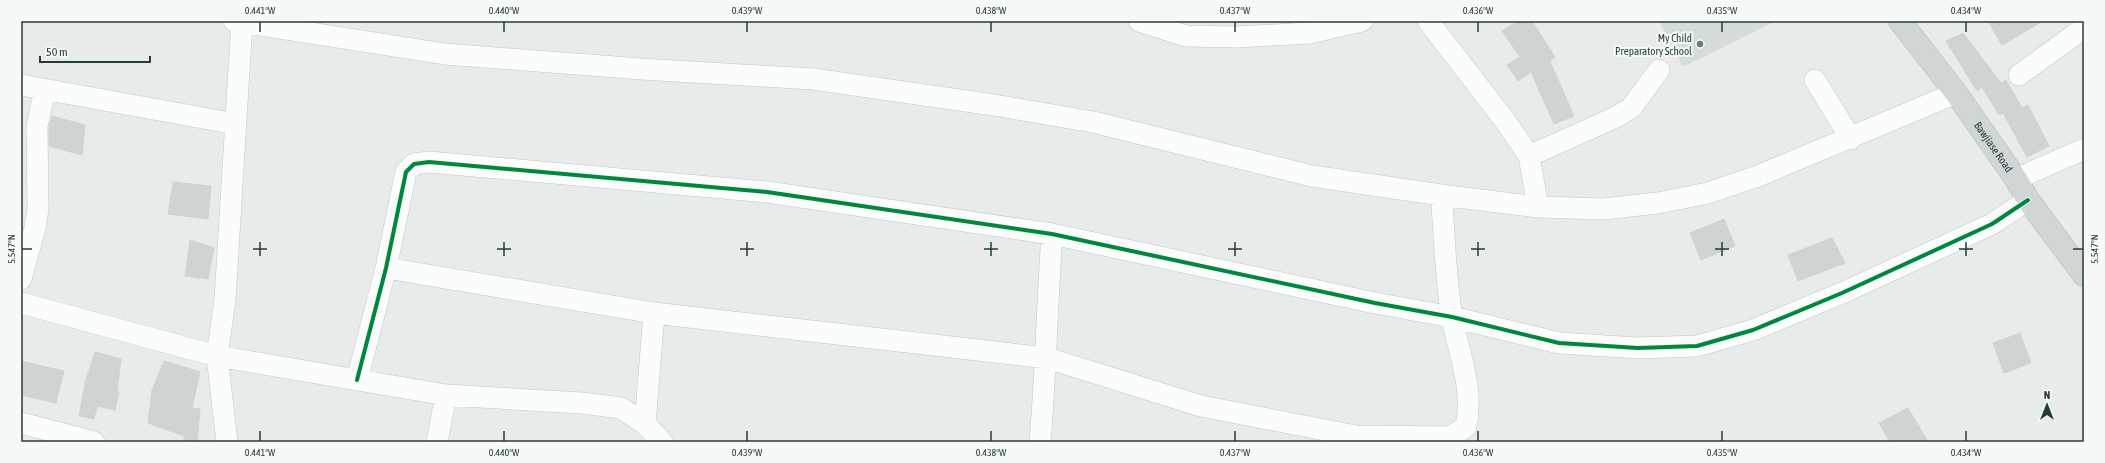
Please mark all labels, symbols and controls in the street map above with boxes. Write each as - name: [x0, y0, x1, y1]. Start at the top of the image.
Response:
- text: 0.441°W: [245, 5, 276, 16]
- text: 0.440°W: [489, 5, 520, 16]
- text: 0.439°W: [732, 5, 763, 16]
- text: 0.438°W: [976, 5, 1007, 16]
- text: 0.437°W: [1220, 5, 1251, 16]
- text: 0.436°W: [1463, 5, 1494, 16]
- text: 0.435°W: [1707, 5, 1738, 16]
- text: 0.434°W: [1951, 5, 1982, 16]
- place label: My Child Preparatory School: [1615, 32, 1692, 57]
- scale bar: [40, 38, 150, 64]
- marker: My Child Preparatory School: [1695, 39, 1705, 49]
- text: 50 m: [46, 45, 68, 59]
- street label: Bawjiase Road: [1972, 120, 2015, 174]
- text: 5.547°N: [6, 234, 17, 264]
- text: 5.547°N: [2089, 234, 2100, 264]
- north arrow: [2027, 385, 2067, 425]
- text: N: [2044, 389, 2050, 401]
- text: 0.441°W: [245, 447, 276, 458]
- text: 0.440°W: [489, 447, 520, 458]
- text: 0.439°W: [732, 447, 763, 458]
- text: 0.438°W: [976, 447, 1007, 458]
- text: 0.437°W: [1220, 447, 1251, 458]
- text: 0.436°W: [1463, 447, 1494, 458]
- text: 0.435°W: [1707, 447, 1738, 458]
- text: 0.434°W: [1951, 447, 1982, 458]

